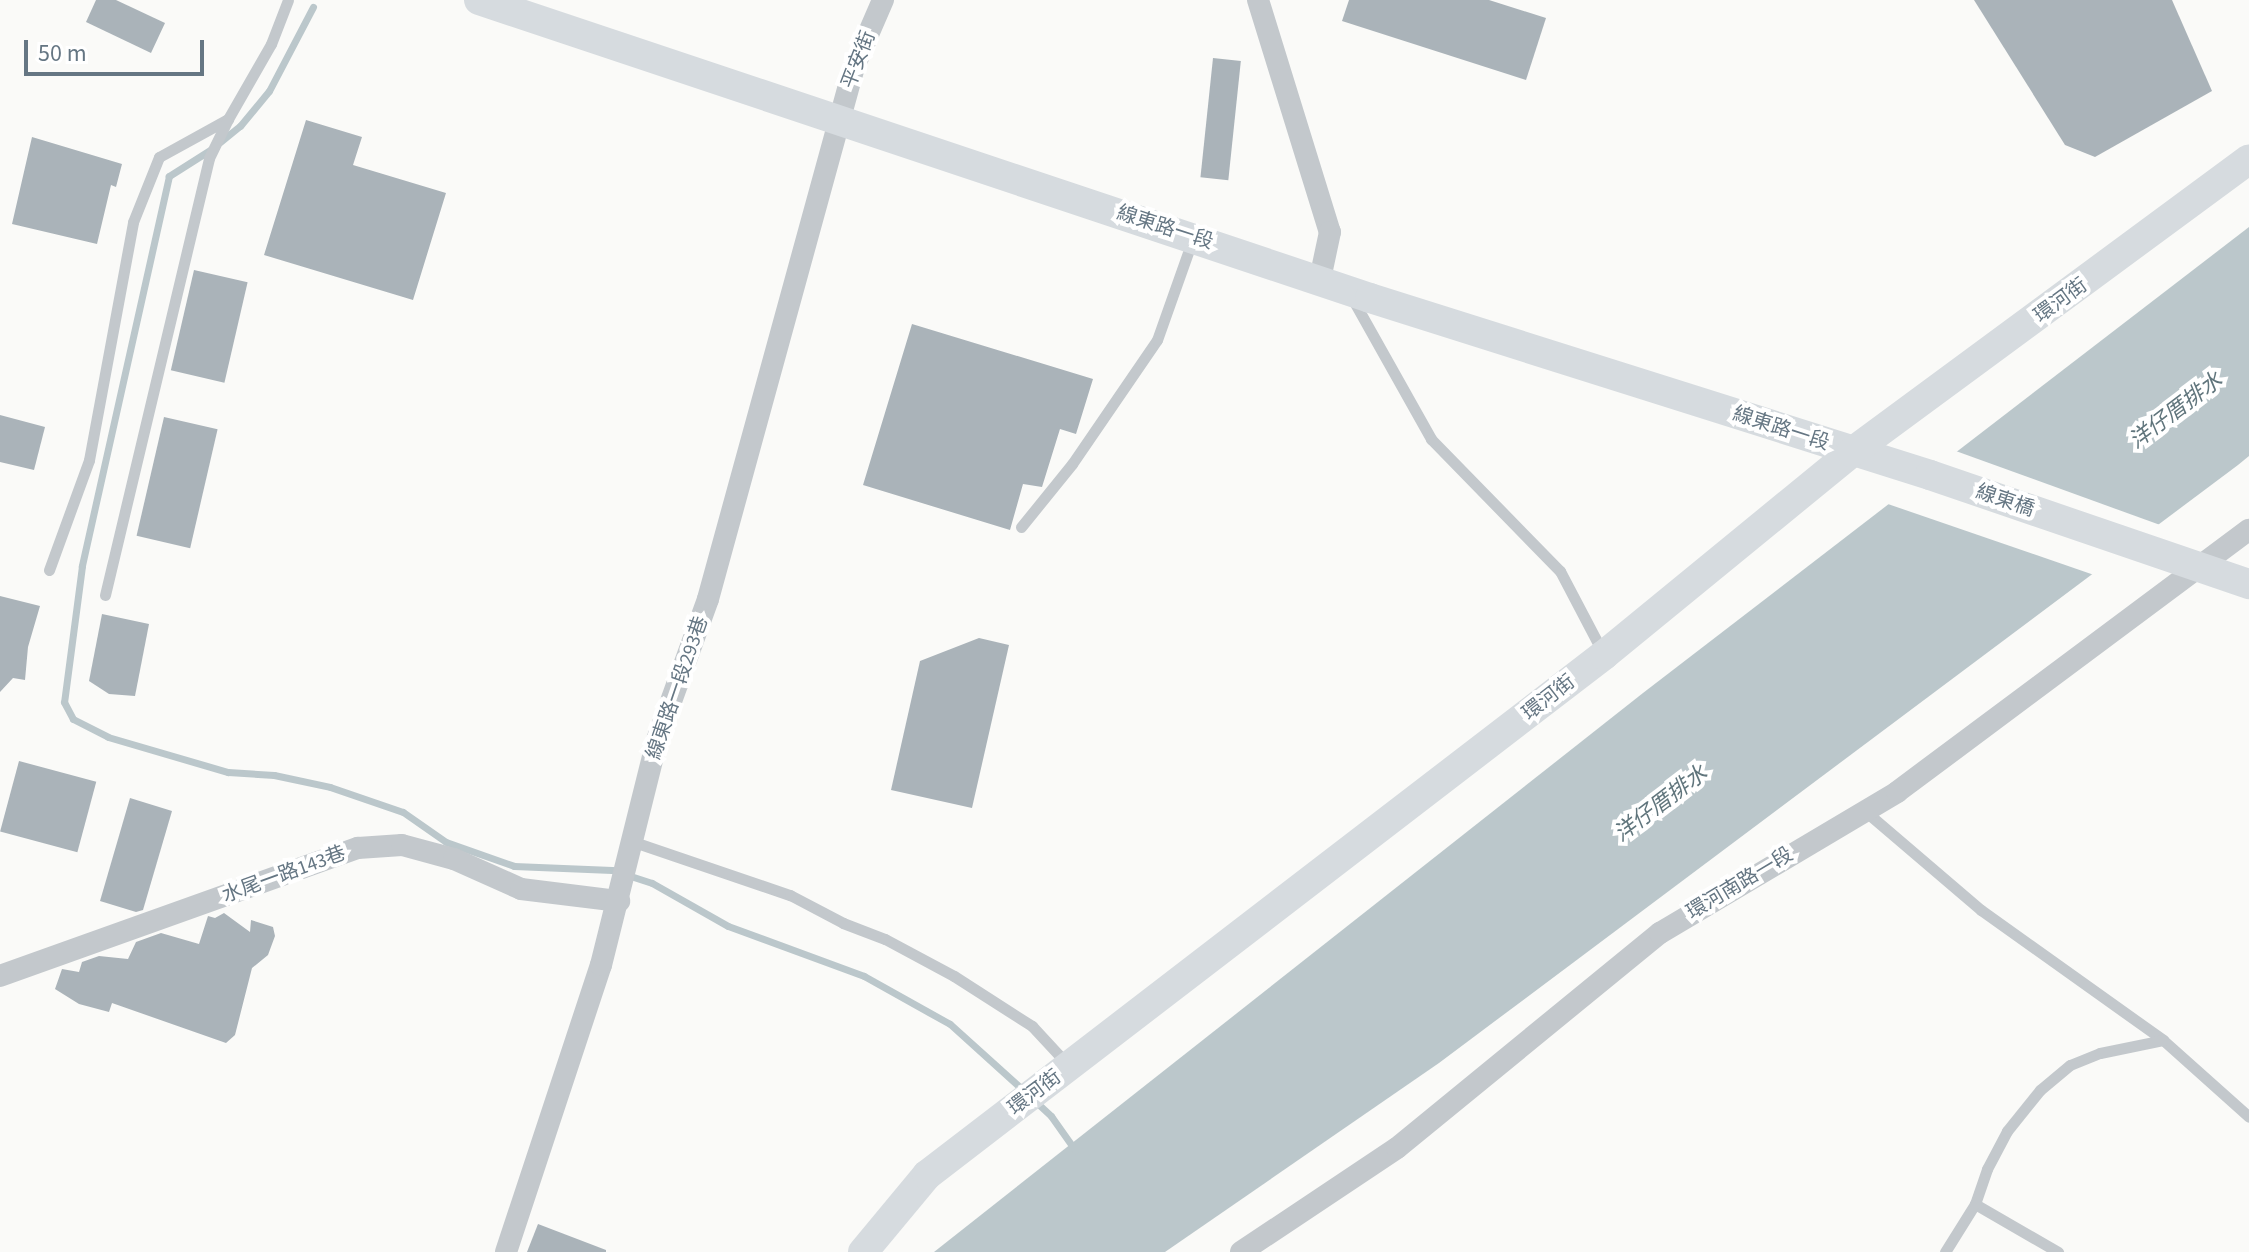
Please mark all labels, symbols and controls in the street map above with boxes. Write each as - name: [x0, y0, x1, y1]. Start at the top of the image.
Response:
- scale bar: [28, 24, 208, 74]
- street label: 平安街: [837, 28, 881, 92]
- text: 50 m: [38, 36, 87, 71]
- street label: 線東路一段: [1114, 201, 1216, 255]
- street label: 環河街: [2030, 274, 2092, 328]
- water label: 洋仔厝排水: [2124, 367, 2228, 455]
- street label: 線東路一段: [1730, 402, 1832, 456]
- street label: 線東橋: [1973, 480, 2037, 522]
- street label: 線東路一段293巷: [642, 613, 714, 763]
- street label: 環河街: [1518, 670, 1580, 726]
- water label: 洋仔厝排水: [1609, 760, 1713, 848]
- street label: 水尾一路143巷: [219, 842, 349, 908]
- street label: 環河南路一段: [1682, 843, 1798, 925]
- street label: 環河街: [1004, 1065, 1066, 1121]

